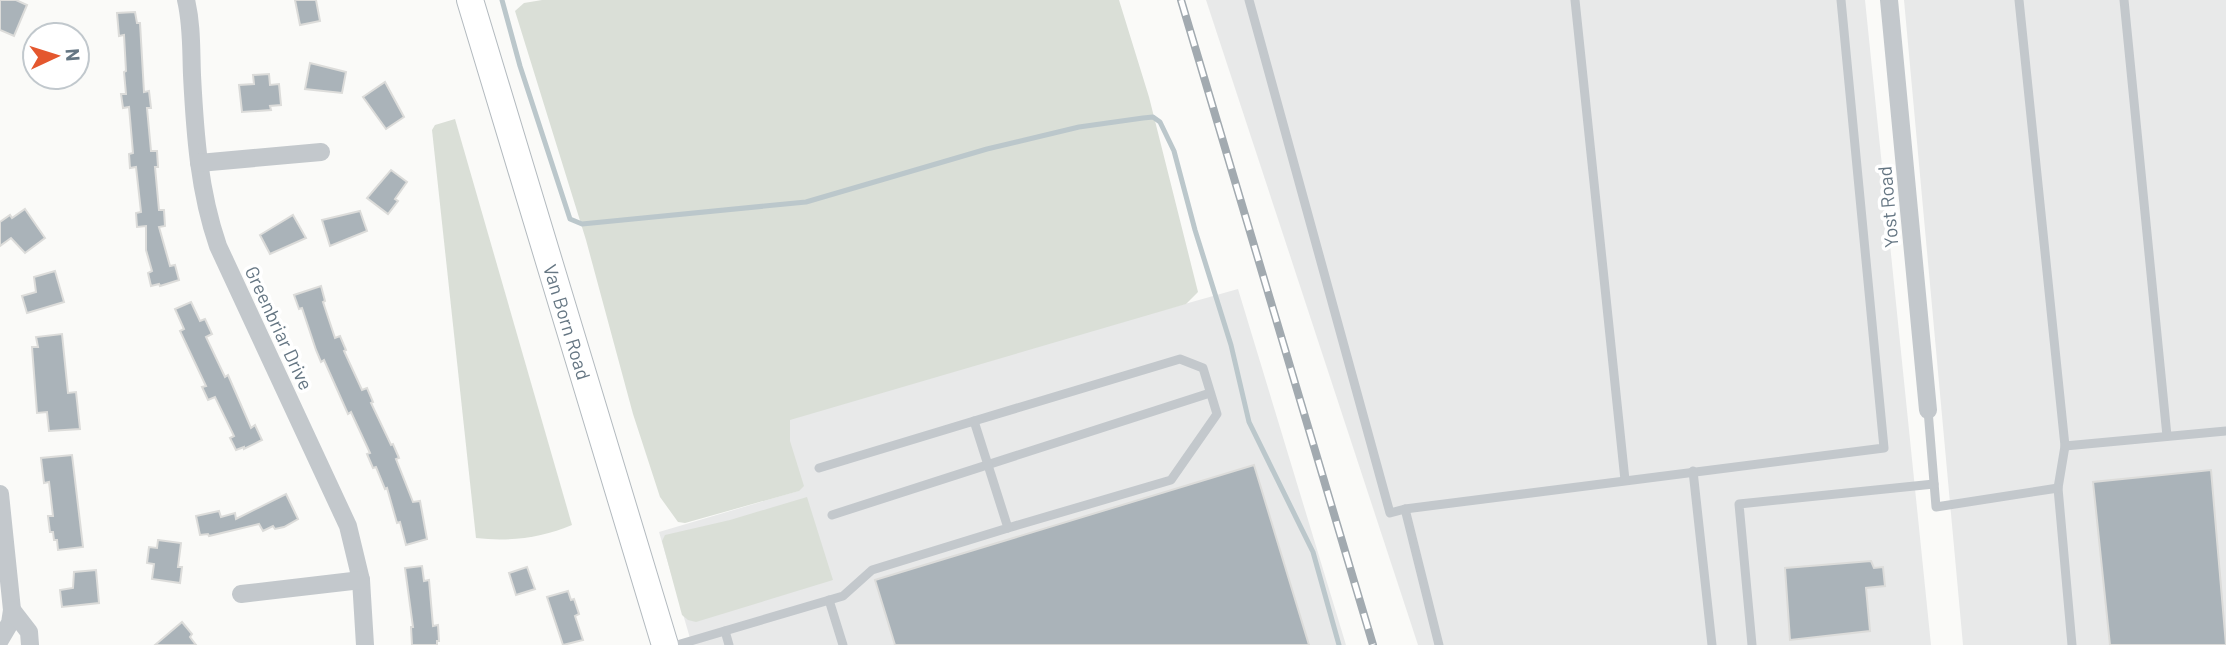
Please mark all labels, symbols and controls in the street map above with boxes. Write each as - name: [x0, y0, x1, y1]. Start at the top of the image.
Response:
- north arrow: [21, 21, 91, 91]
- text: N: [62, 48, 85, 62]
- street label: Yost Road: [1872, 165, 1903, 249]
- street label: Van Born Road: [539, 261, 596, 382]
- street label: Greenbriar Drive: [241, 262, 318, 393]

